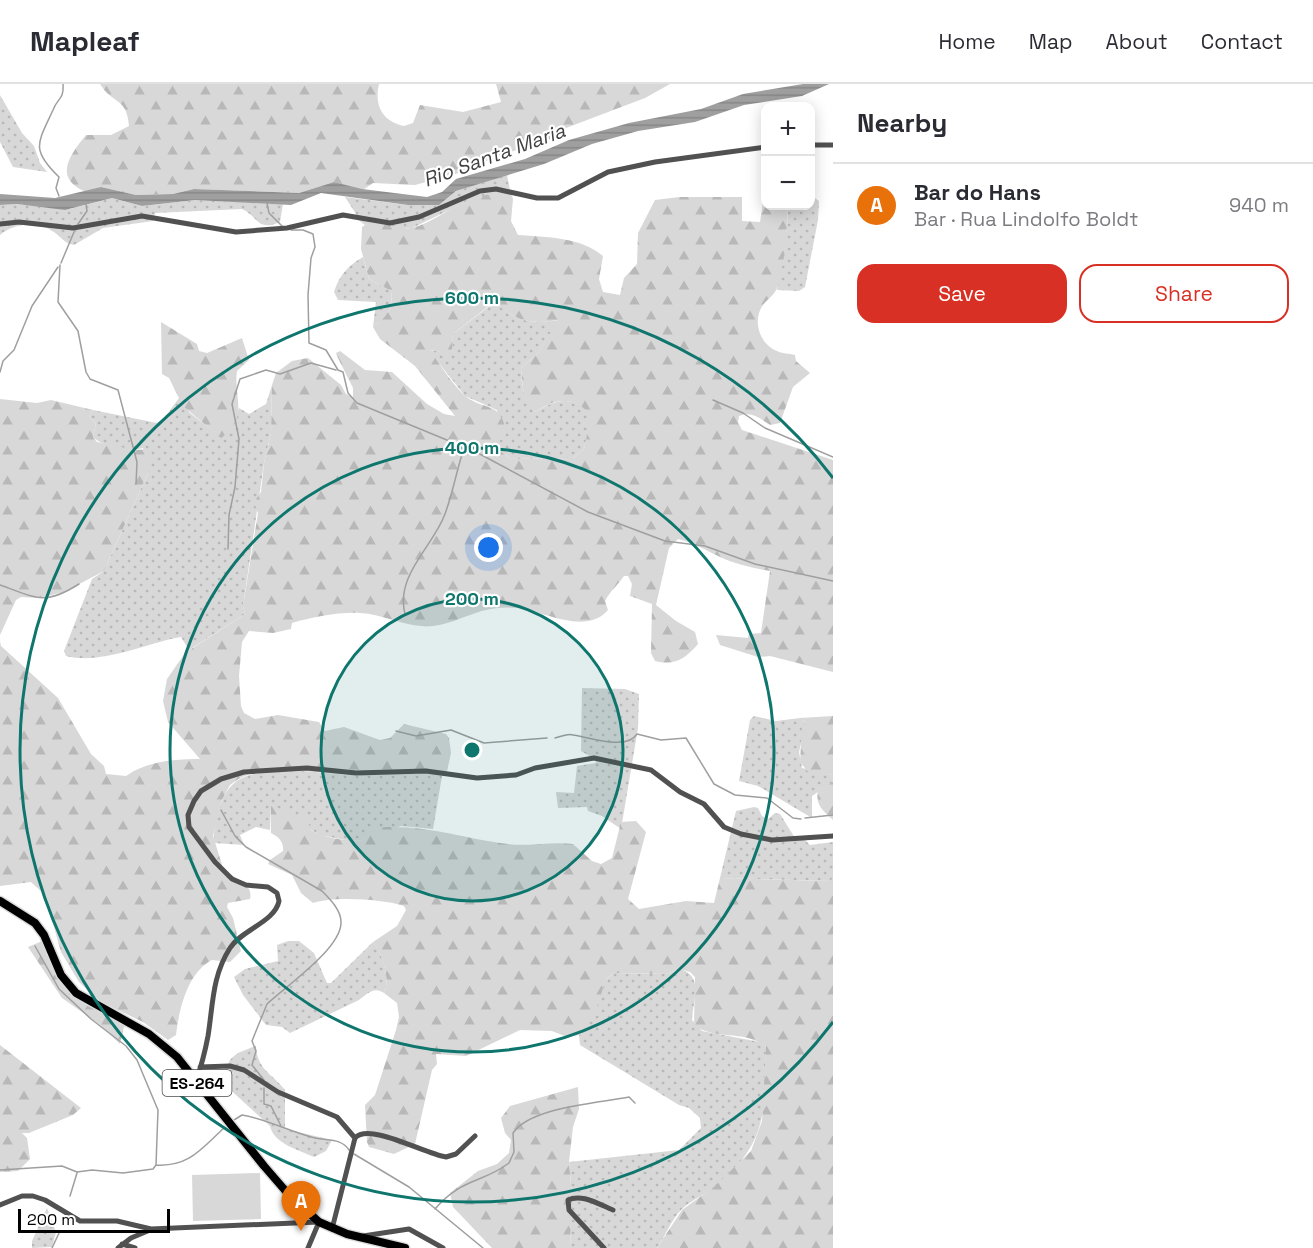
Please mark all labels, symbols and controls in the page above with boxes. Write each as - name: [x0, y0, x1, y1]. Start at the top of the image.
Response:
- text: Mapleaf: [30, 23, 140, 59]
- text: Home: [938, 28, 996, 55]
- text: Map: [1029, 28, 1073, 55]
- text: About: [1106, 28, 1168, 55]
- text: Contact: [1201, 28, 1283, 55]
- map controls: [761, 102, 815, 210]
- button: +: [761, 102, 815, 156]
- text: Nearby: [857, 106, 947, 140]
- water label: Rio Santa Maria: [419, 117, 569, 193]
- button: −: [761, 156, 815, 210]
- text: Bar do Hans: [914, 178, 1041, 206]
- text: A: [870, 192, 883, 218]
- text: 940 m: [1229, 192, 1289, 218]
- text: Bar · Rua Lindolfo Boldt: [914, 206, 1138, 232]
- button: Save: [857, 264, 1067, 323]
- button: Share: [1079, 264, 1289, 323]
- text: 600 m: [445, 286, 499, 309]
- text: 400 m: [445, 436, 499, 459]
- your location: [474, 533, 503, 562]
- text: 200 m: [445, 587, 499, 610]
- centre of rings: [462, 740, 482, 760]
- road number: ES-264: [162, 1070, 232, 1096]
- pin: A: [282, 1182, 320, 1231]
- scale bar: [18, 1206, 170, 1234]
- text: 200 m: [27, 1209, 75, 1230]

